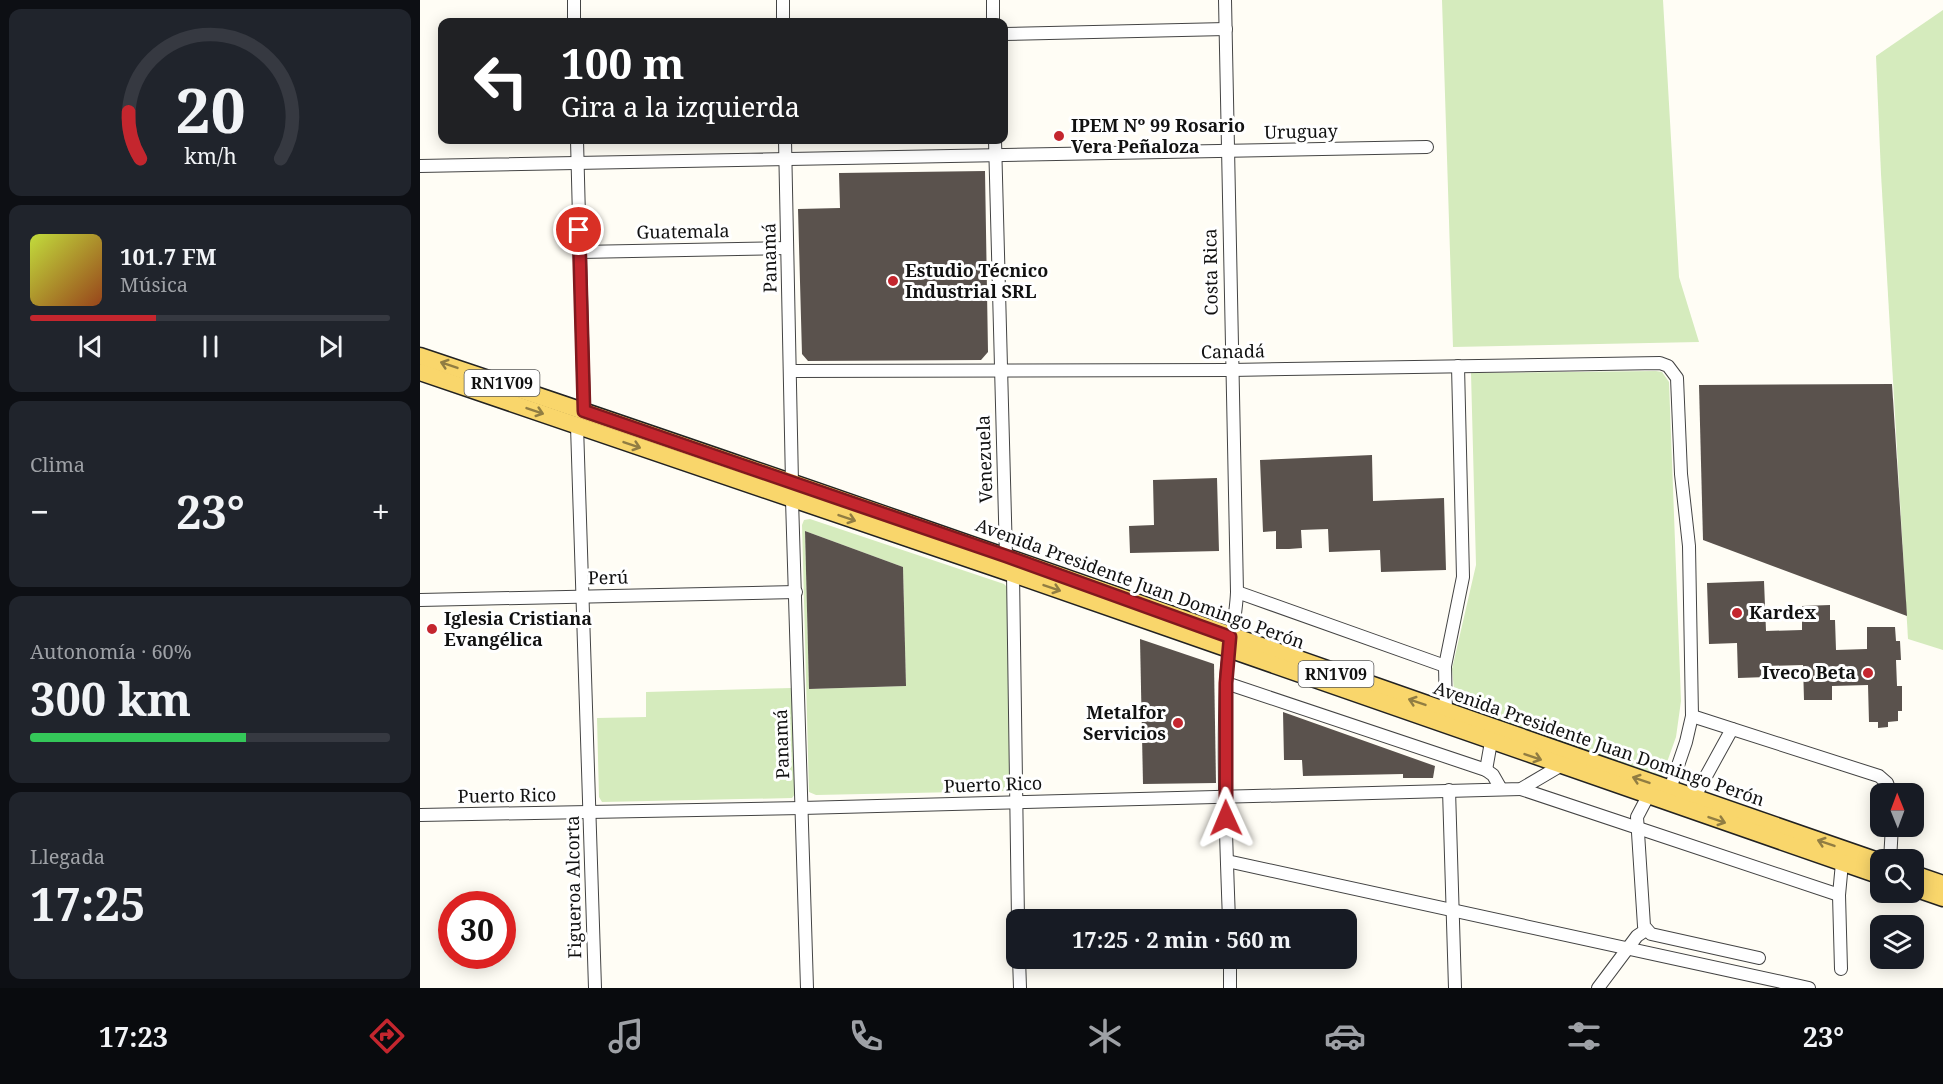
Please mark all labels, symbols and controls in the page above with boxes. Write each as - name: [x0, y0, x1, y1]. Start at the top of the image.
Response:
- text: 100 m: [561, 34, 685, 91]
- icon: left: [462, 42, 540, 120]
- text: 20: [175, 67, 245, 152]
- text: Gira a la izquierda: [561, 88, 800, 125]
- place label: IPEM Nº 99 Rosario Vera Peñaloza: [1071, 113, 1245, 158]
- street label: Uruguay: [1264, 118, 1339, 144]
- marker: IPEM Nº 99 Rosario Vera Peñaloza: [1052, 129, 1066, 143]
- text: km/h: [184, 142, 237, 171]
- pin: [553, 204, 604, 255]
- icon: arrive: [562, 213, 595, 246]
- street label: Guatemala: [636, 218, 730, 244]
- street label: Panamá: [756, 223, 782, 293]
- street label: Costa Rica: [1197, 228, 1223, 316]
- text: 101.7 FM: [120, 241, 217, 271]
- place label: Estudio Técnico Industrial SRL: [905, 258, 1048, 303]
- text: Música: [120, 271, 188, 298]
- marker: Estudio Técnico Industrial SRL: [886, 274, 900, 288]
- icon: previous: [74, 330, 107, 363]
- icon: pause: [194, 330, 227, 363]
- icon: next: [314, 330, 347, 363]
- street label: Canadá: [1201, 338, 1265, 364]
- one-way arrow: [440, 359, 458, 370]
- road number: RN1V09: [464, 370, 539, 396]
- one-way arrow: [525, 407, 544, 418]
- street label: Venezuela: [970, 415, 998, 503]
- one-way arrow: [622, 440, 641, 451]
- text: Clima: [30, 451, 85, 478]
- text: 23°: [176, 481, 245, 542]
- text: −: [30, 489, 49, 534]
- text: +: [372, 489, 390, 534]
- street label: Avenida Presidente Juan Domingo Perón: [972, 512, 1309, 654]
- one-way arrow: [837, 514, 856, 525]
- street label: Perú: [588, 565, 629, 589]
- one-way arrow: [1042, 583, 1061, 594]
- place label: Kardex: [1749, 600, 1816, 624]
- place label: Iglesia Cristiana Evangélica: [444, 606, 592, 651]
- marker: Kardex: [1730, 606, 1744, 620]
- marker: Iglesia Cristiana Evangélica: [425, 622, 439, 636]
- text: Autonomía · 60%: [30, 638, 192, 665]
- place label: Iveco Beta: [1762, 660, 1856, 684]
- road number: RN1V09: [1298, 661, 1374, 687]
- marker: Iveco Beta: [1861, 666, 1875, 680]
- text: 300 km: [30, 668, 191, 729]
- street label: Avenida Presidente Juan Domingo Perón: [1431, 675, 1768, 811]
- one-way arrow: [1408, 696, 1427, 707]
- place label: Metalfor Servicios: [1083, 700, 1167, 745]
- street label: Panamá: [768, 709, 794, 779]
- marker: Metalfor Servicios: [1171, 716, 1185, 730]
- one-way arrow: [1523, 752, 1542, 763]
- street label: Puerto Rico: [943, 770, 1043, 798]
- one-way arrow: [1632, 773, 1651, 784]
- street label: Puerto Rico: [457, 782, 556, 808]
- north arrow: [1870, 783, 1924, 837]
- map controls: [1870, 783, 1924, 969]
- position arrow: [1194, 786, 1258, 850]
- street label: Figueroa Alcorta: [560, 815, 586, 959]
- one-way arrow: [1707, 815, 1726, 826]
- one-way arrow: [1817, 837, 1836, 848]
- text: Llegada: [30, 843, 105, 870]
- button: search: [1870, 849, 1924, 903]
- text: 17:25: [30, 873, 145, 934]
- speed limit sign: 30: [438, 891, 516, 969]
- button: layers: [1870, 915, 1924, 969]
- text: 17:25 · 2 min · 560 m: [1072, 924, 1291, 954]
- icon: directions: [366, 1015, 408, 1057]
- icon: music: [605, 1015, 647, 1057]
- icon: phone: [845, 1015, 887, 1057]
- icon: climate: [1084, 1015, 1126, 1057]
- icon: car: [1324, 1015, 1366, 1057]
- icon: filters: [1563, 1015, 1605, 1057]
- text: 17:23: [99, 1018, 168, 1055]
- text: 23°: [1803, 1018, 1844, 1055]

